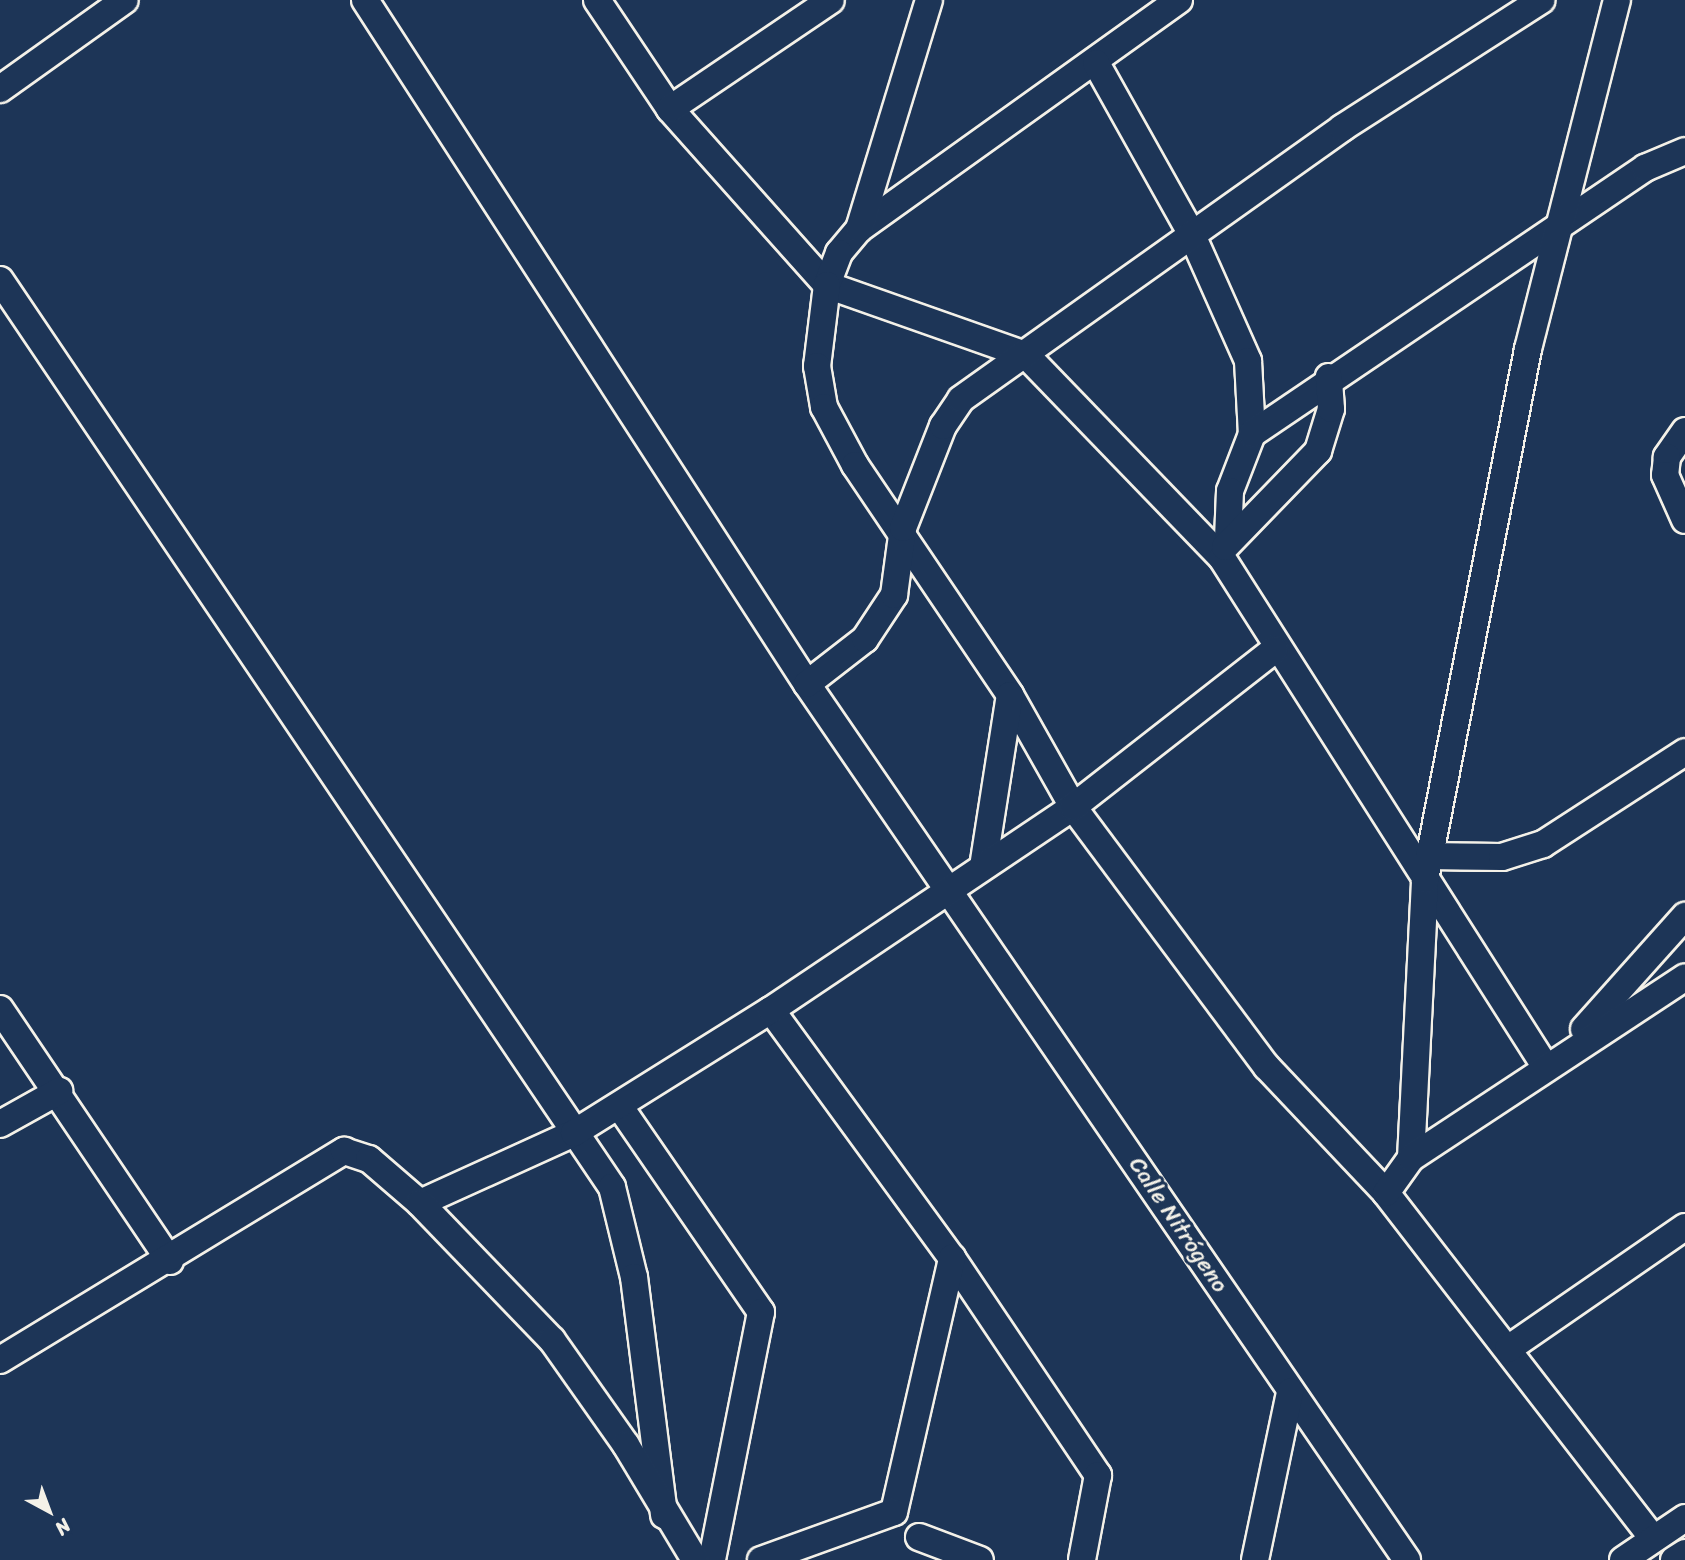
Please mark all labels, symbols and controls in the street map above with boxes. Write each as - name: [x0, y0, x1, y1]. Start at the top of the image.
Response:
- street label: Calle Nitrógeno: [1123, 1152, 1233, 1298]
- north arrow: [14, 1476, 84, 1546]
- text: N: [47, 1510, 79, 1544]

